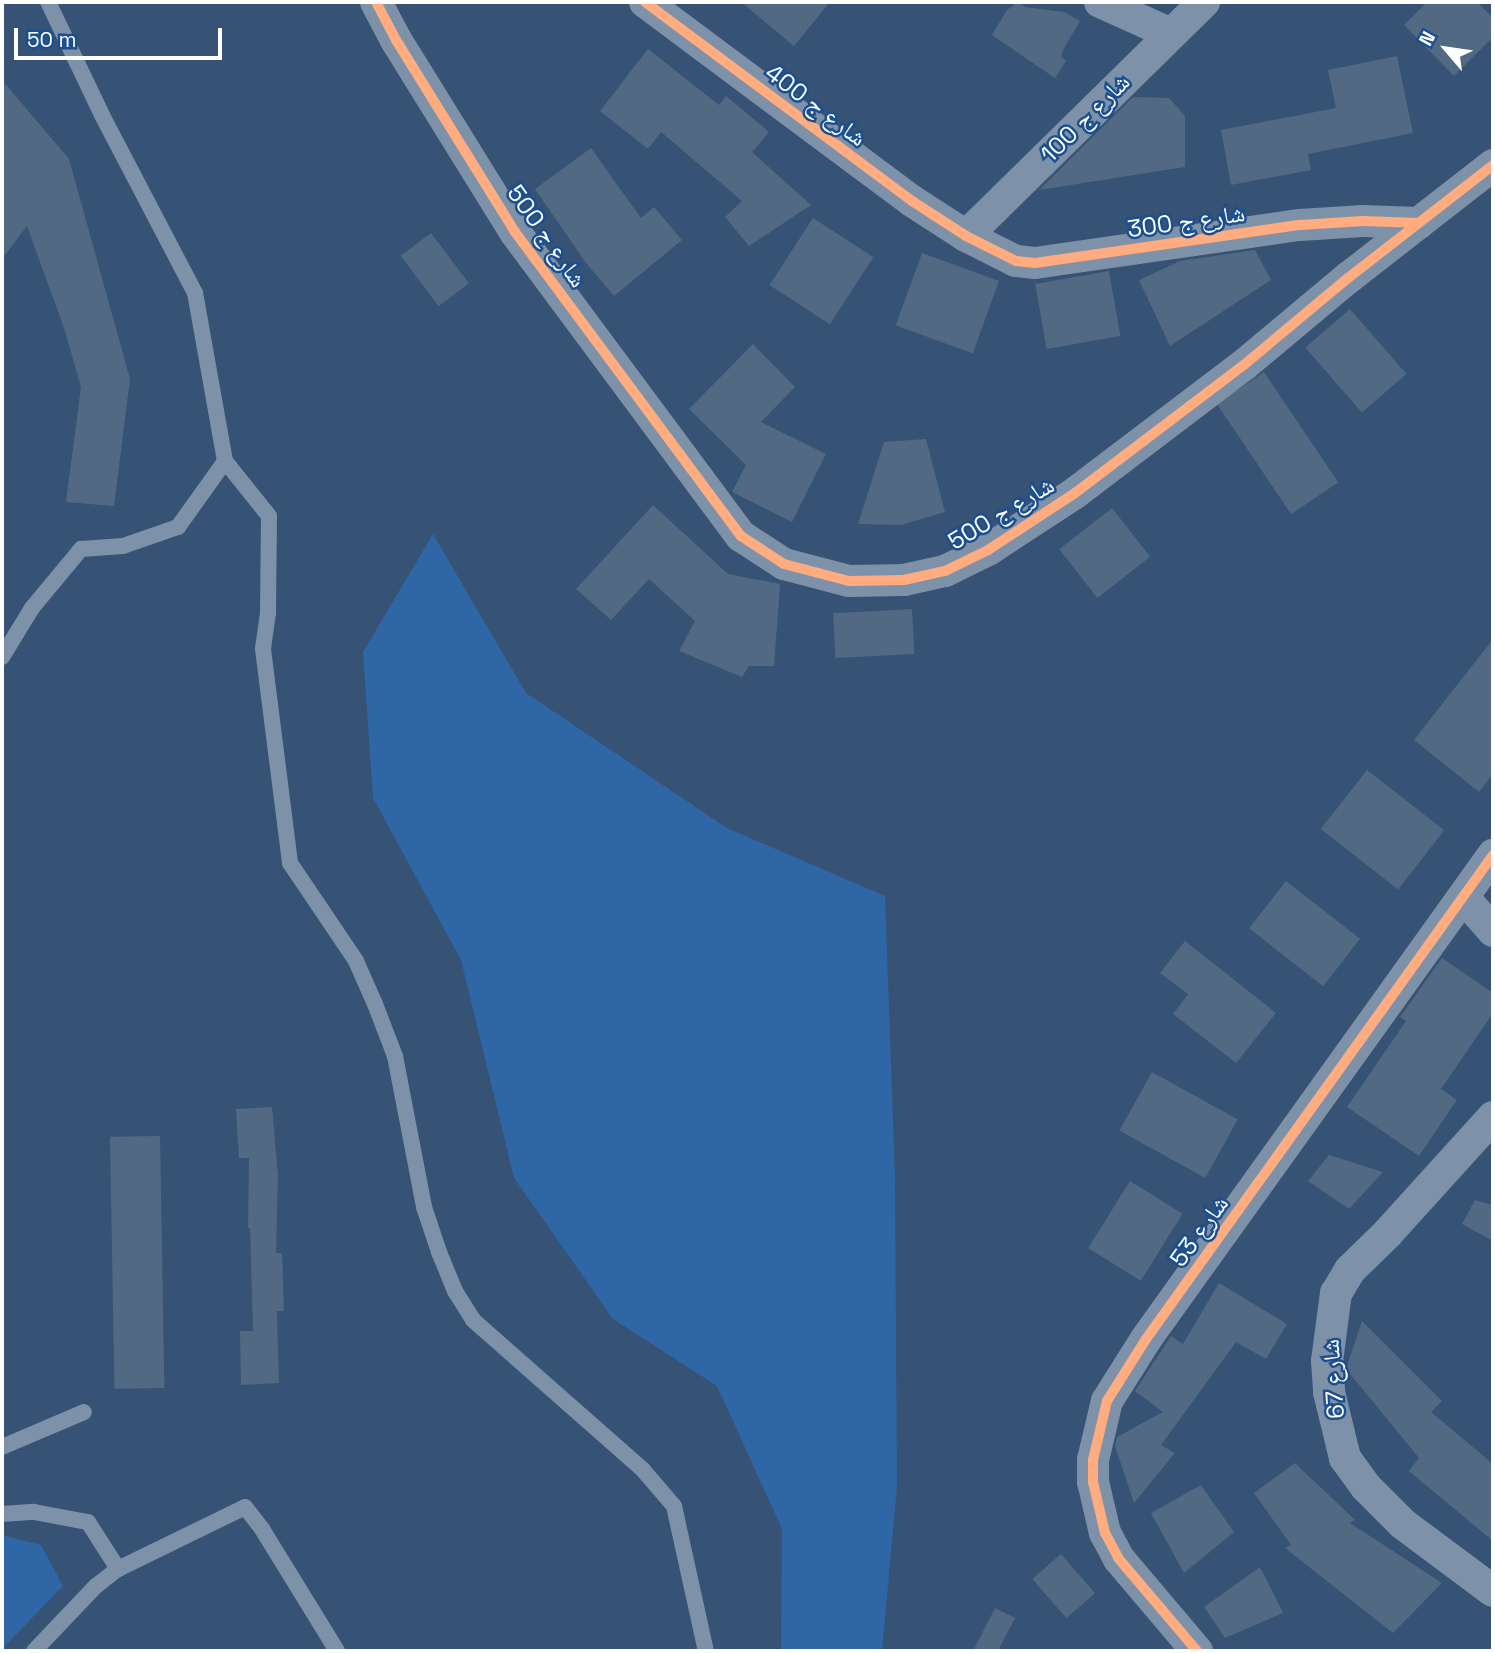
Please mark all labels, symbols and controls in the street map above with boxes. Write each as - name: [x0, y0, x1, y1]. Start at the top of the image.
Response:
- scale bar: [18, 14, 226, 58]
- north arrow: [1411, 14, 1481, 84]
- text: 50 m: [27, 26, 77, 53]
- text: N: [1413, 27, 1441, 50]
- street label: شارع ج 400: [760, 58, 872, 152]
- street label: شارع ج 100: [1035, 68, 1135, 168]
- street label: شارع ج 500: [501, 179, 593, 293]
- street label: شارع ج 300: [1125, 198, 1247, 244]
- street label: شارع ج 500: [943, 470, 1059, 556]
- street label: شارع 53: [1164, 1190, 1234, 1272]
- street label: شارع 67: [1316, 1338, 1350, 1420]

